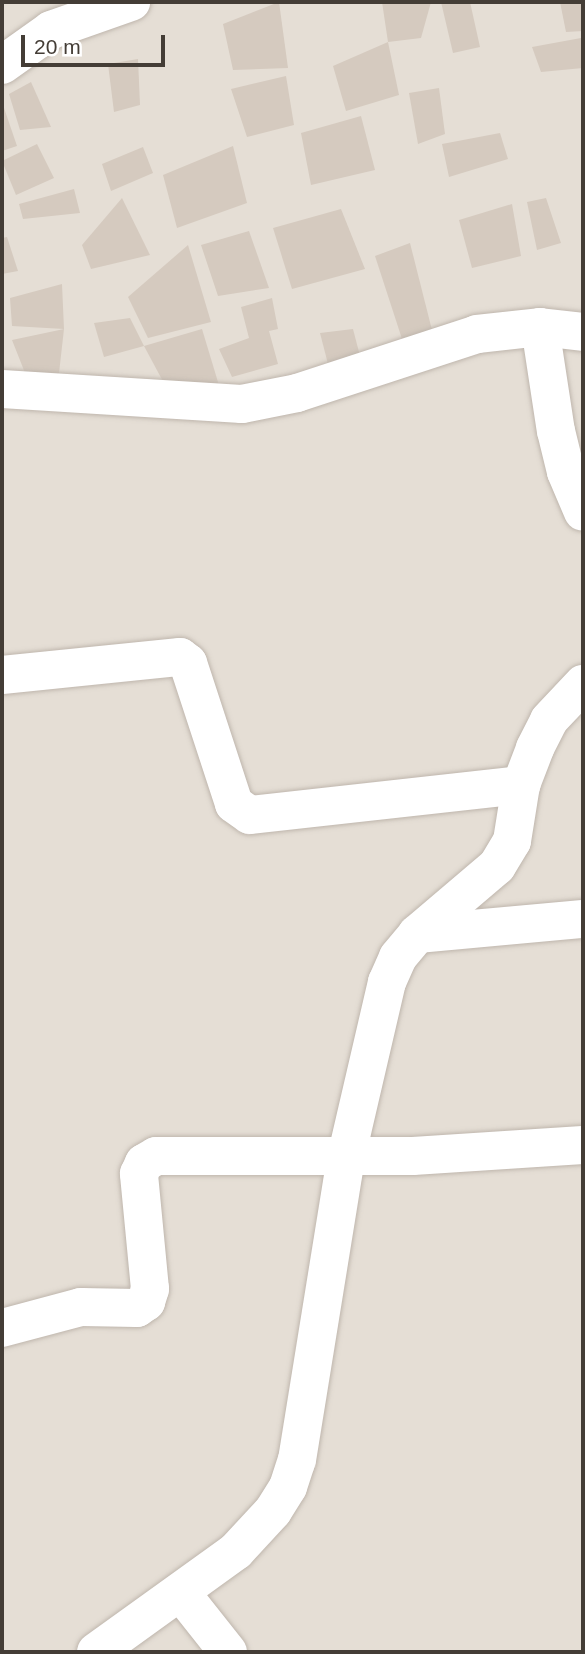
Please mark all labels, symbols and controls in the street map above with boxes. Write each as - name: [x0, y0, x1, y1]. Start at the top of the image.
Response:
- scale bar: [24, 21, 168, 65]
- text: 20 m: [34, 35, 81, 58]

